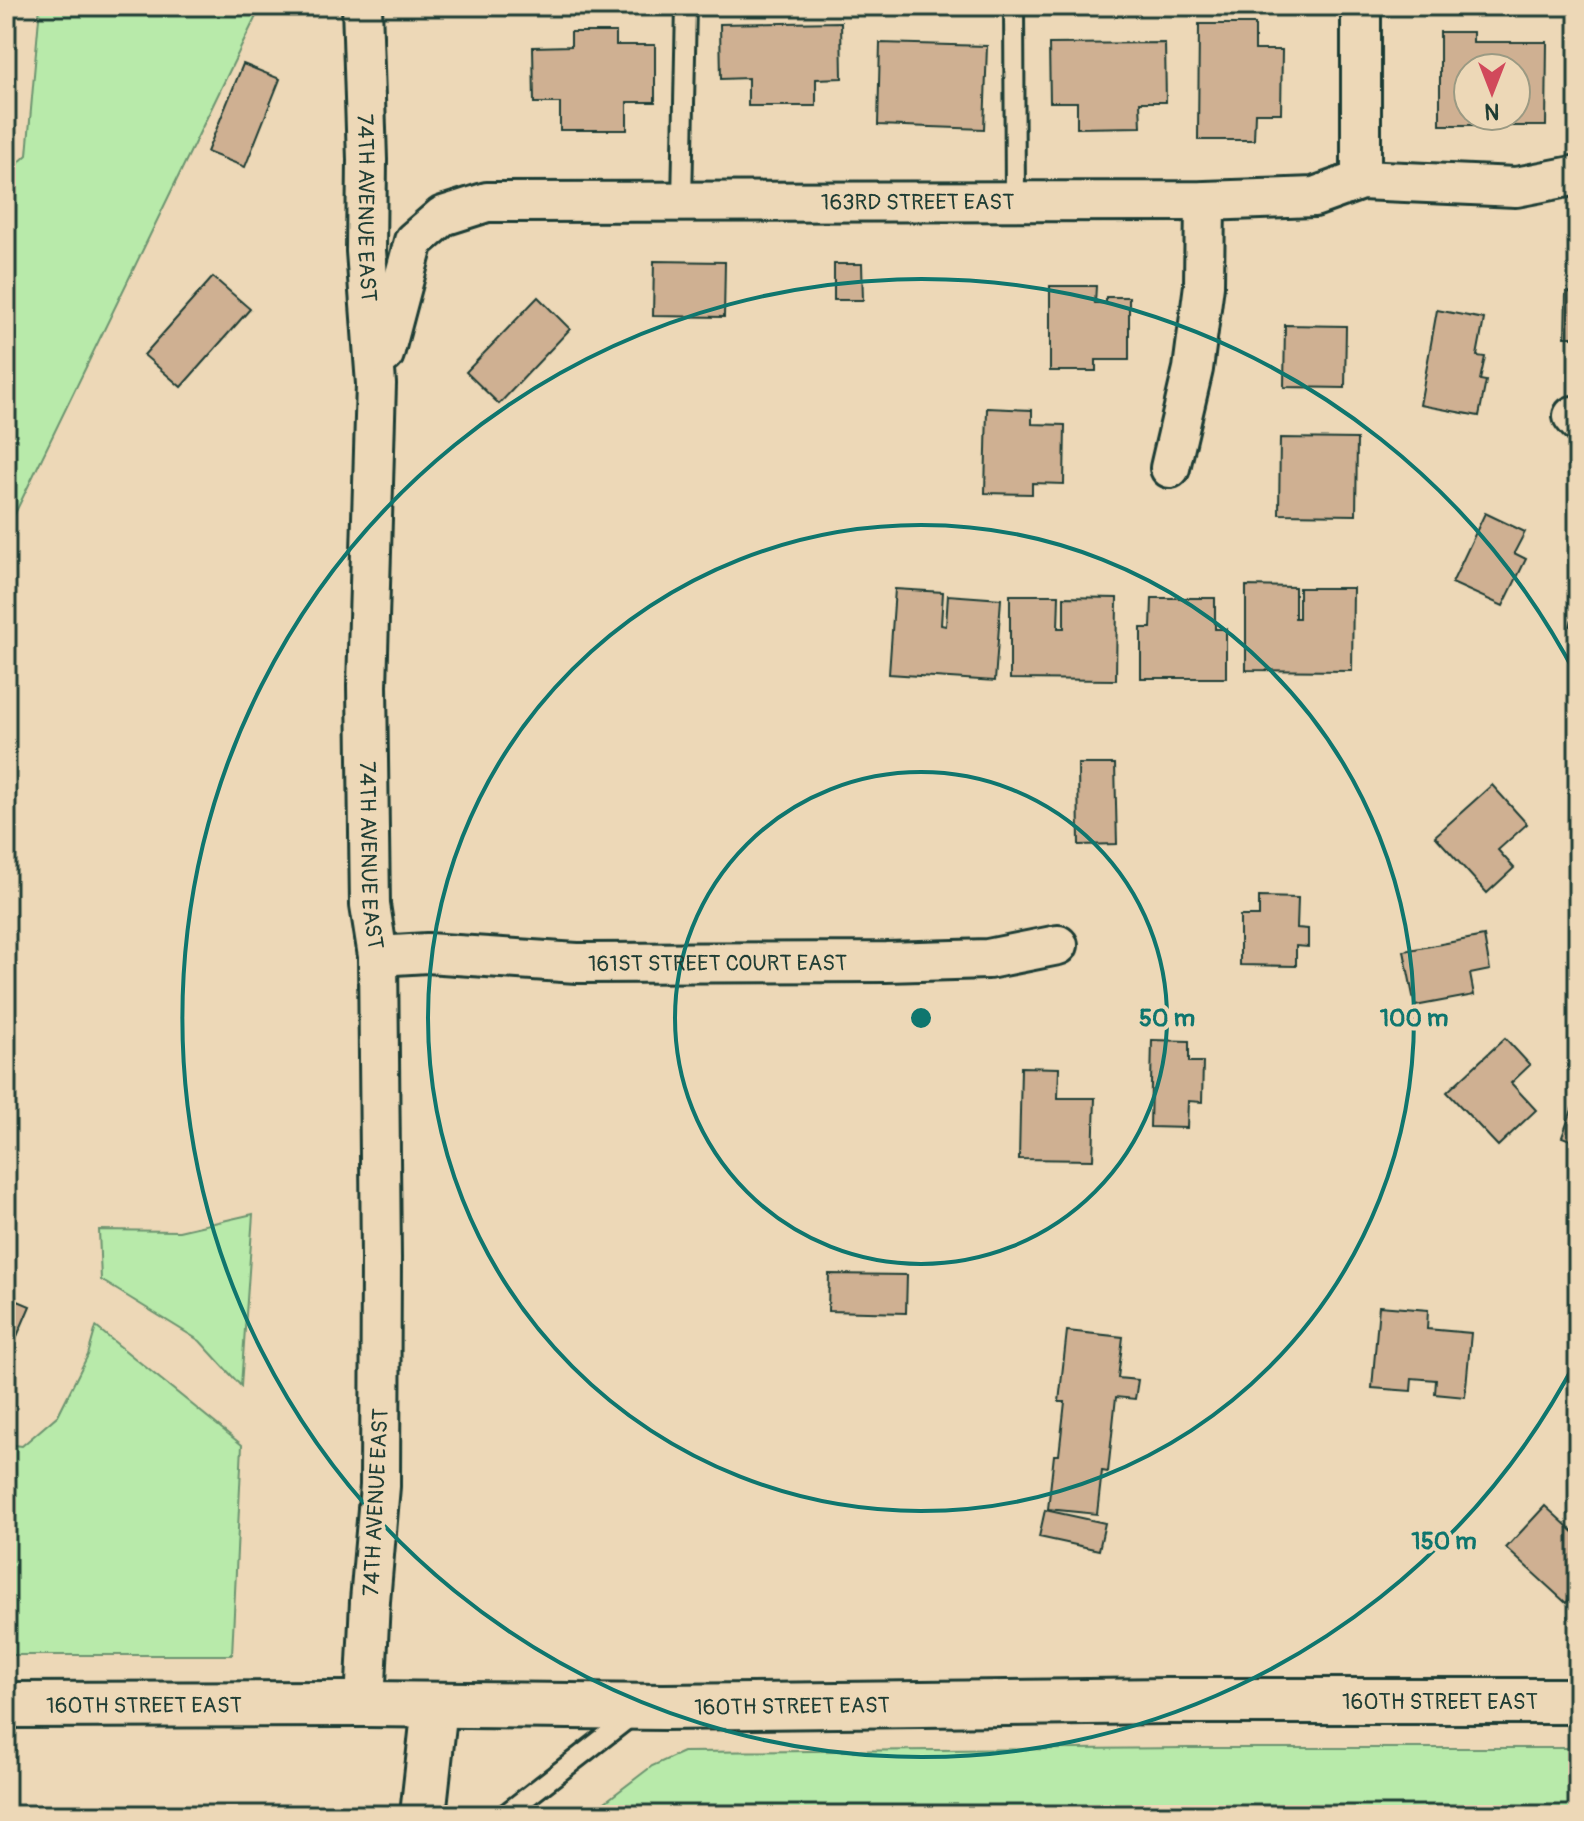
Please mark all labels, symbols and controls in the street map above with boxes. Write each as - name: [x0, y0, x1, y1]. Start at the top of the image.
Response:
- north arrow: [1452, 52, 1532, 132]
- text: N: [1484, 97, 1499, 125]
- street label: 74TH AVENUE EAST: [351, 113, 383, 303]
- street label: 163RD STREET EAST: [821, 188, 1014, 217]
- street label: 74TH AVENUE EAST: [353, 761, 390, 951]
- street label: 161ST STREET COURT EAST: [588, 949, 847, 978]
- centre of rings: [907, 1004, 935, 1032]
- text: 50 m: [1139, 1004, 1195, 1033]
- text: 100 m: [1380, 1004, 1448, 1033]
- street label: 74TH AVENUE EAST: [357, 1407, 395, 1597]
- text: 150 m: [1411, 1527, 1477, 1556]
- street label: 160TH STREET EAST: [1342, 1688, 1538, 1716]
- street label: 160TH STREET EAST: [46, 1691, 242, 1720]
- street label: 160TH STREET EAST: [694, 1691, 890, 1722]

